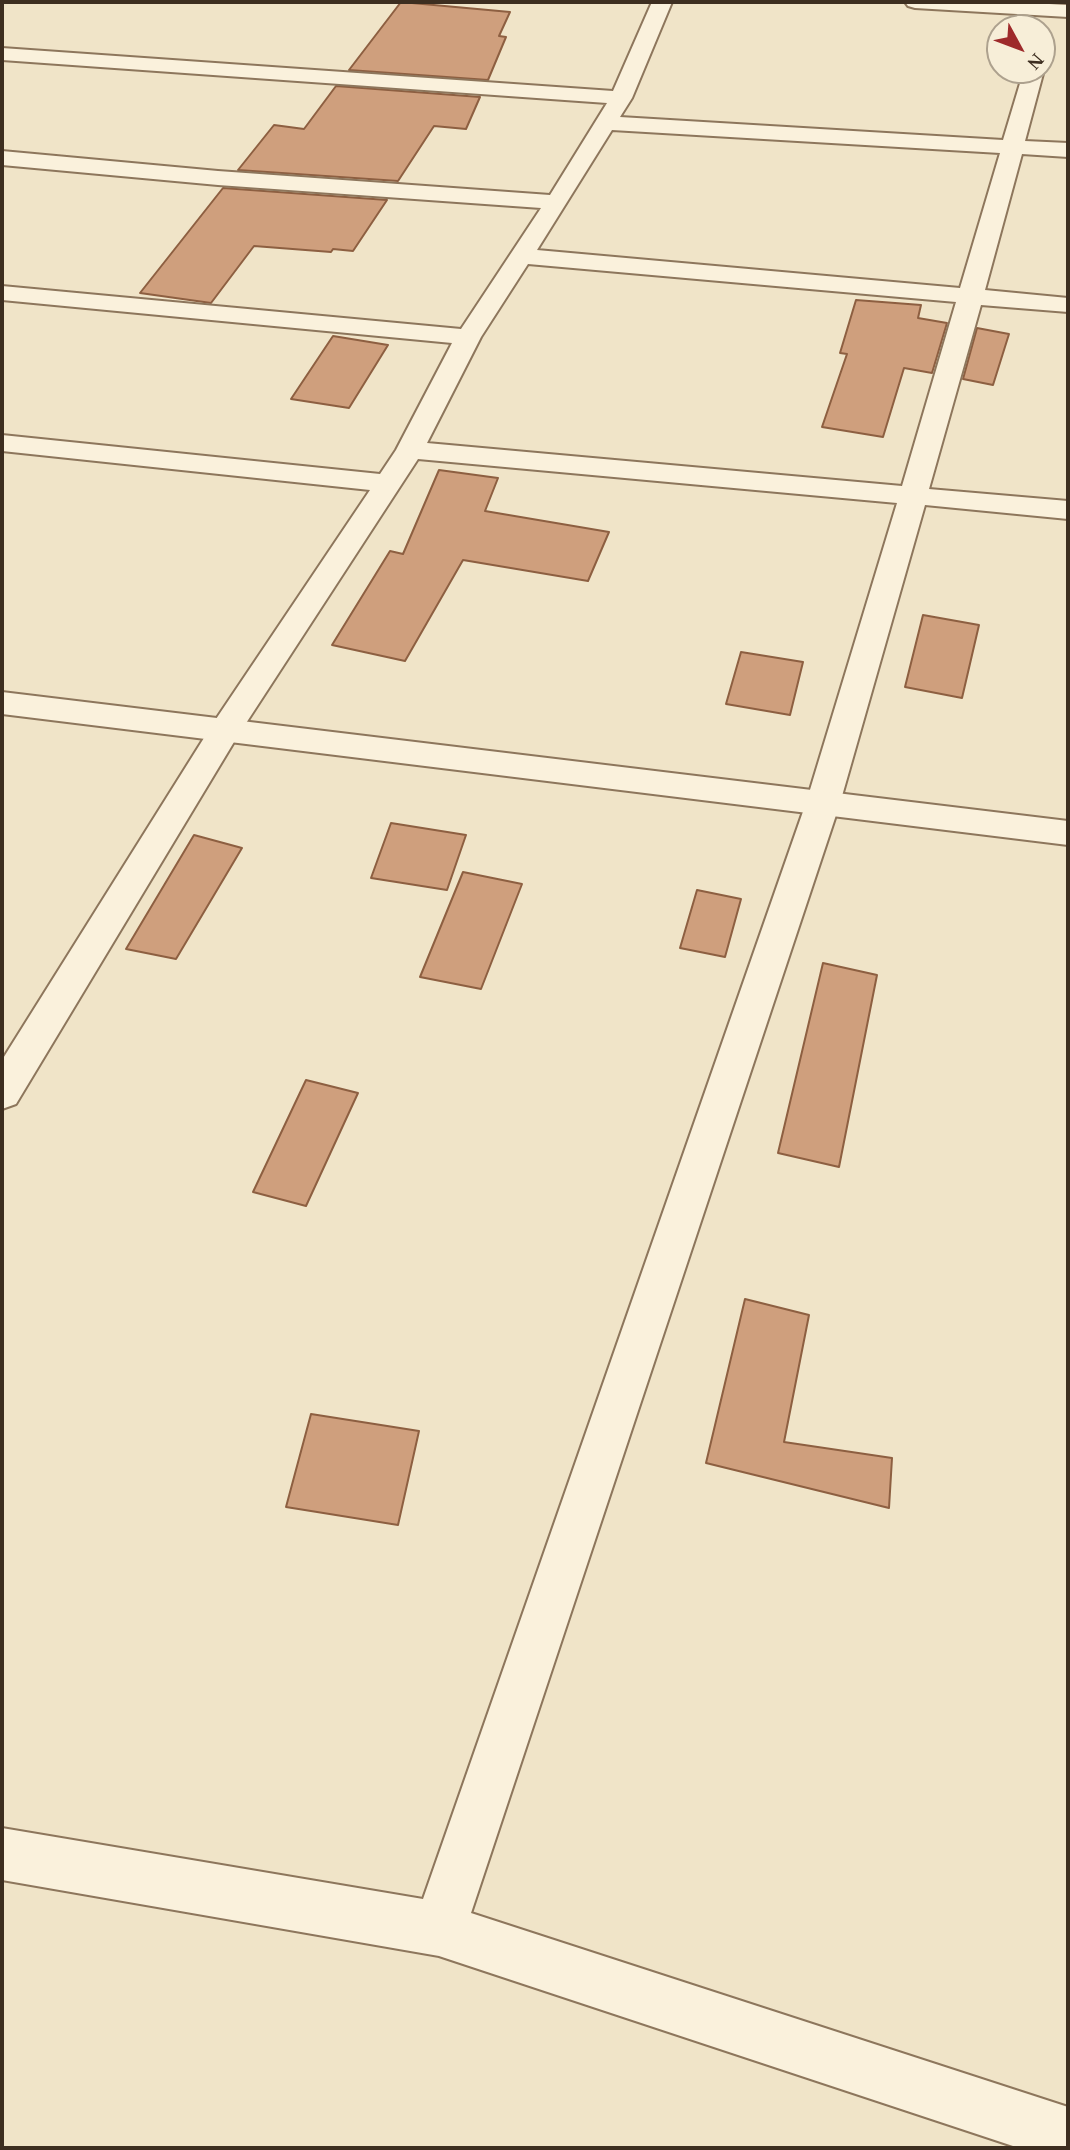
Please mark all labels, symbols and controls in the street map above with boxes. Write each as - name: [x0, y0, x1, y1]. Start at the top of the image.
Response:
- north arrow: [986, 14, 1056, 84]
- text: N: [1023, 50, 1048, 74]

